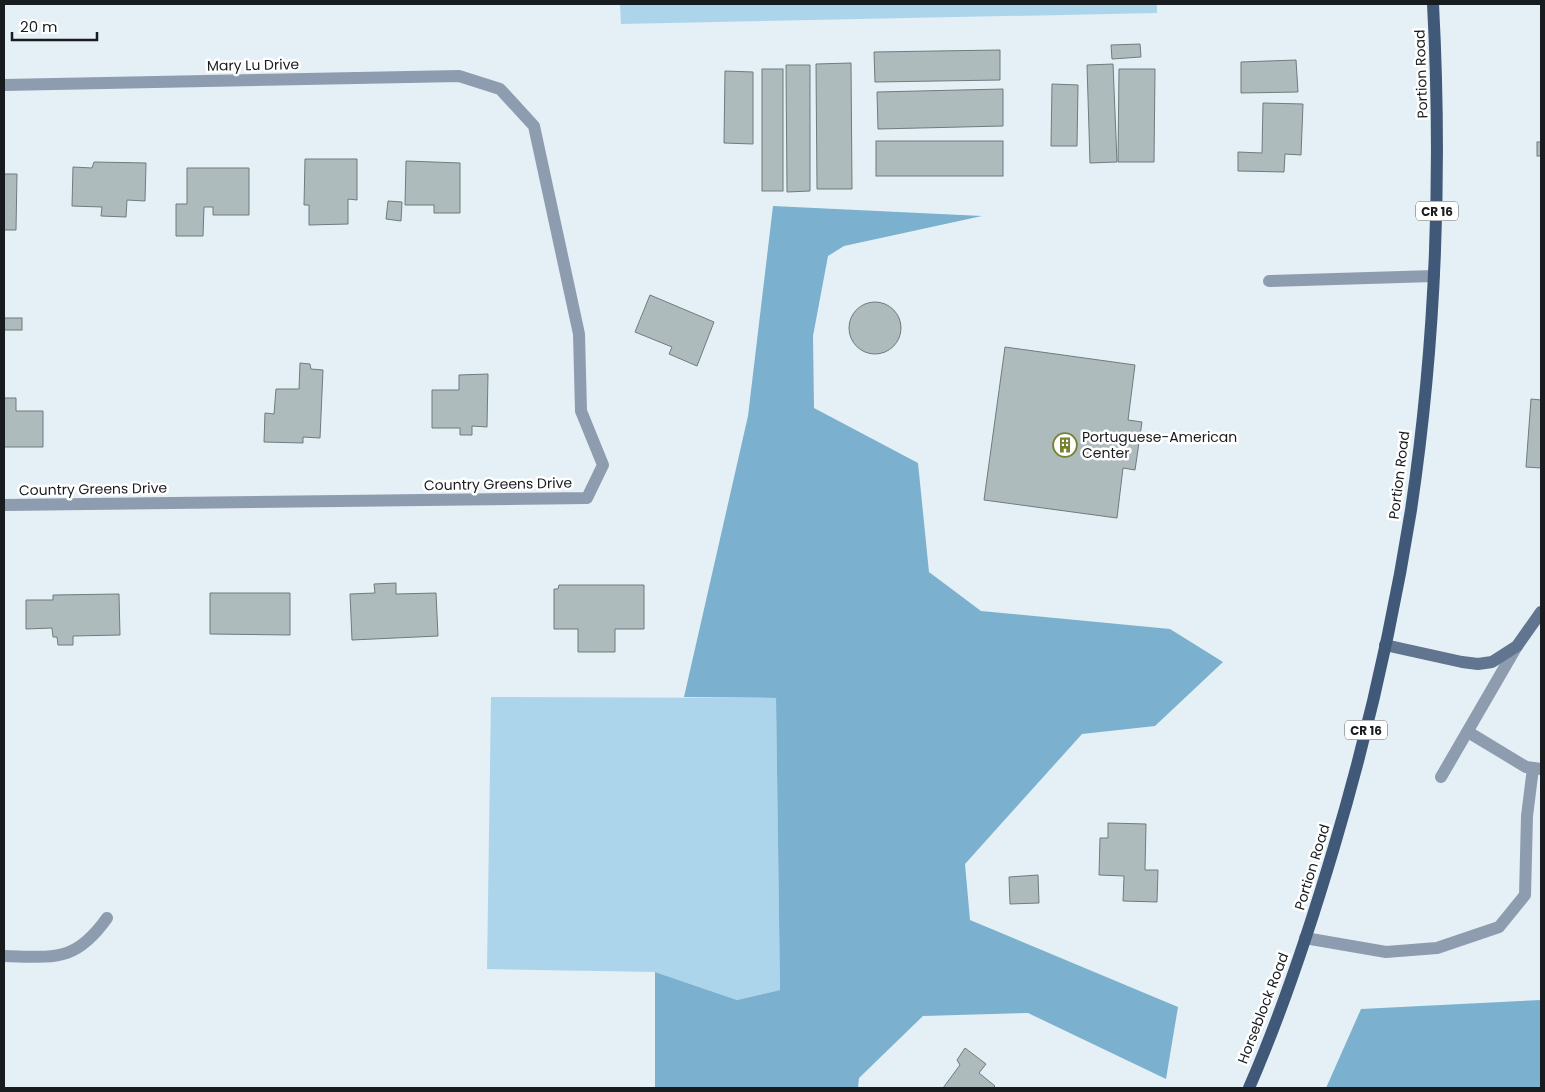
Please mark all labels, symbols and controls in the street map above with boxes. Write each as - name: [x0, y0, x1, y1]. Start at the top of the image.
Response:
- scale bar: [12, 10, 98, 42]
- text: 20 m: [20, 16, 58, 37]
- street label: Portion Road: [1409, 29, 1433, 119]
- street label: Mary Lu Drive: [207, 54, 300, 76]
- road number: CR 16: [1416, 202, 1458, 220]
- place label: Portuguese-American Center: [1082, 427, 1237, 463]
- street label: Portion Road: [1384, 430, 1414, 520]
- building icon: Portuguese-American Center: [1052, 432, 1078, 458]
- street label: Country Greens Drive: [424, 473, 573, 495]
- street label: Country Greens Drive: [19, 478, 168, 500]
- road number: CR 16: [1345, 720, 1387, 740]
- street label: Portion Road: [1289, 822, 1335, 912]
- street label: Horseblock Road: [1233, 950, 1293, 1066]

